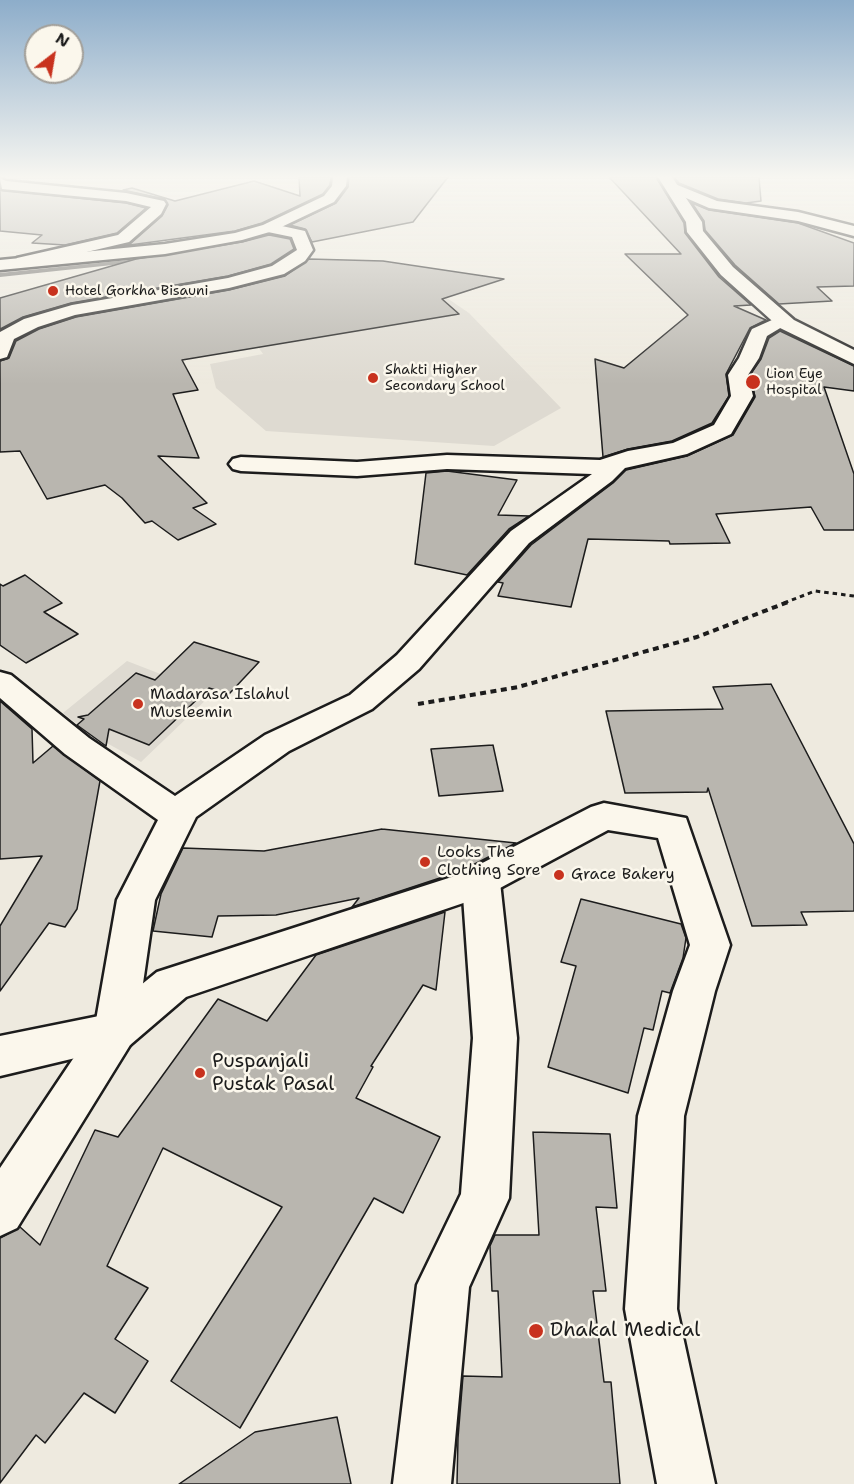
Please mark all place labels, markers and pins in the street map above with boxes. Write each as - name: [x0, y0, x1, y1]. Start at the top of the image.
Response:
- place label: Hotel Gorkha Bisauni: [65, 283, 209, 299]
- marker: Hotel Gorkha Bisauni: [46, 284, 60, 298]
- place label: Shakti Higher Secondary School: [385, 362, 505, 394]
- place label: Lion Eye Hospital: [766, 366, 823, 398]
- marker: Shakti Higher Secondary School: [366, 371, 380, 385]
- marker: Lion Eye Hospital: [744, 373, 762, 391]
- place label: Madarasa Islahul Musleemin: [150, 685, 289, 723]
- marker: Madarasa Islahul Musleemin: [131, 697, 145, 711]
- place label: Looks The Clothing Sore: [437, 843, 541, 881]
- marker: Looks The Clothing Sore: [418, 855, 432, 869]
- place label: Grace Bakery: [571, 865, 675, 885]
- marker: Grace Bakery: [552, 868, 566, 882]
- place label: Puspanjali Pustak Pasal: [212, 1050, 334, 1097]
- marker: Puspanjali Pustak Pasal: [193, 1066, 207, 1080]
- place label: Dhakal Medical: [550, 1319, 700, 1343]
- marker: Dhakal Medical: [527, 1322, 545, 1340]

